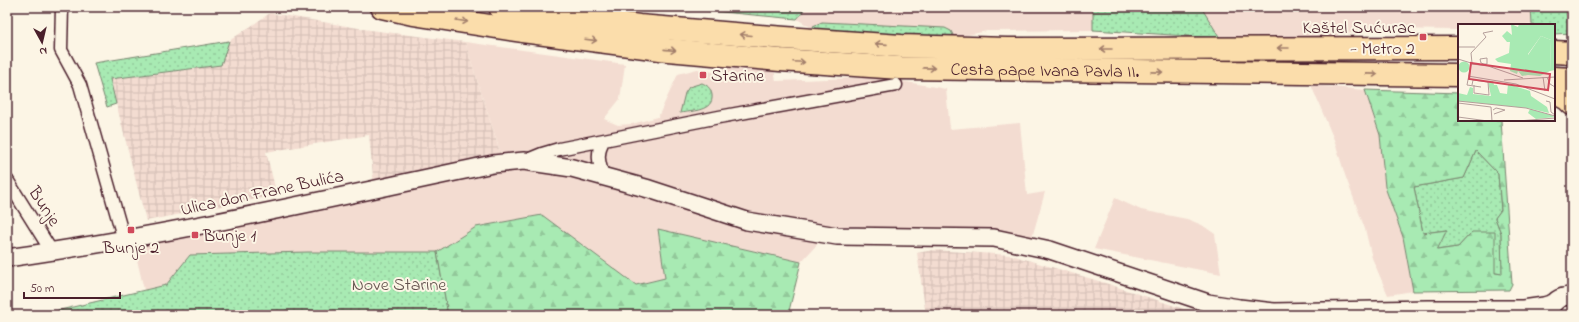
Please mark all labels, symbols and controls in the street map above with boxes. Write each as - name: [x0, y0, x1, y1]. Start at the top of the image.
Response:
- place label: Kaštel Sućurac - Metro 2: [1302, 16, 1415, 63]
- one-way arrow: [455, 17, 468, 25]
- north arrow: [22, 22, 62, 62]
- inset map: [1458, 24, 1555, 121]
- one-way arrow: [740, 31, 753, 38]
- marker: Kaštel Sućurac - Metro 2: [1418, 32, 1428, 42]
- one-way arrow: [584, 36, 597, 44]
- one-way arrow: [874, 41, 887, 48]
- text: N: [38, 42, 48, 59]
- one-way arrow: [1277, 44, 1290, 52]
- one-way arrow: [1100, 45, 1113, 53]
- one-way arrow: [663, 46, 676, 53]
- one-way arrow: [792, 58, 805, 65]
- street label: Cesta pape Ivana Pavla II.: [950, 58, 1140, 86]
- place label: Starine: [711, 64, 765, 90]
- one-way arrow: [922, 64, 935, 72]
- one-way arrow: [1150, 68, 1163, 76]
- marker: Starine: [698, 70, 708, 80]
- one-way arrow: [1365, 70, 1378, 78]
- street label: Ulica don Frane Bulića: [179, 164, 346, 224]
- street label: Bunje: [20, 181, 66, 233]
- place label: Bunje 1: [202, 224, 256, 250]
- marker: Bunje 2: [126, 225, 136, 235]
- marker: Bunje 1: [190, 230, 200, 240]
- place label: Bunje 2: [102, 236, 159, 262]
- park label: Nove Starine: [352, 273, 447, 299]
- scale bar: [24, 274, 120, 300]
- text: 50 m: [30, 280, 54, 298]

